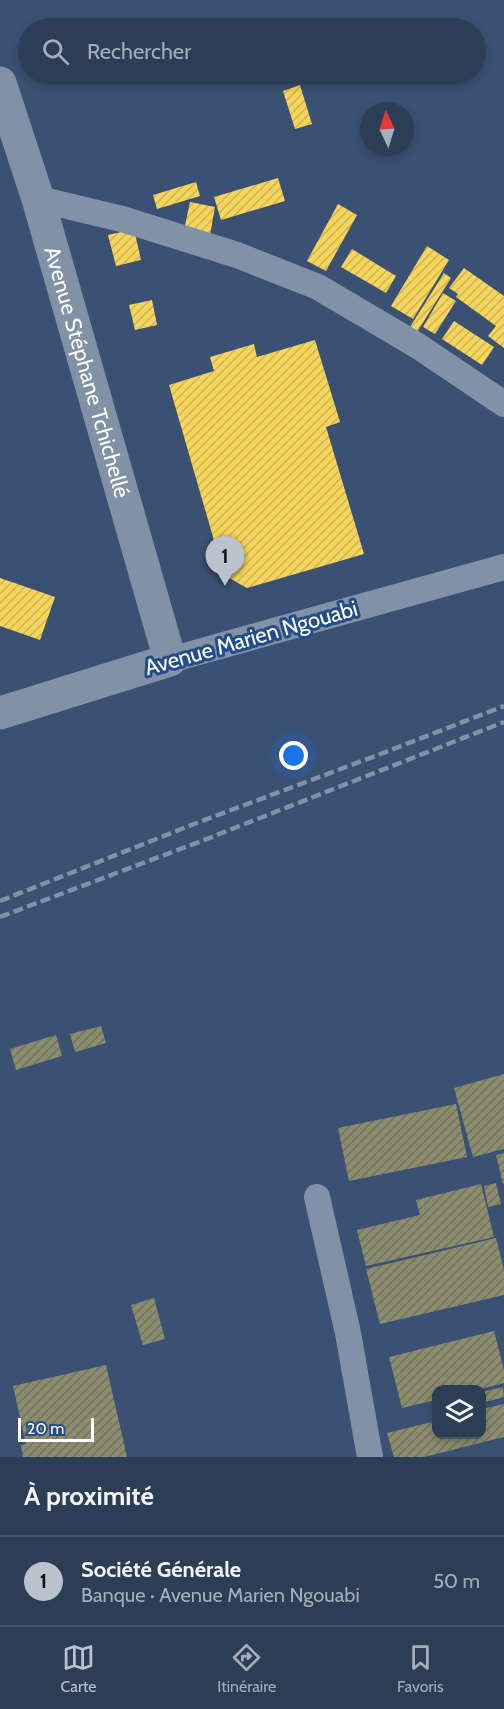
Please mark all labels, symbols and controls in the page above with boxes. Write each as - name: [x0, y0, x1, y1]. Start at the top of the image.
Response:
- search box: [18, 18, 486, 84]
- icon: search: [39, 35, 72, 68]
- text: Rechercher: [87, 38, 191, 65]
- north arrow: [360, 102, 414, 156]
- street label: Avenue Stéphane Tchichellé: [39, 243, 136, 501]
- pin: 1: [206, 536, 244, 586]
- street label: Avenue Marien Ngouabi: [141, 595, 361, 681]
- your location: [279, 741, 308, 770]
- map controls: [432, 1385, 486, 1439]
- button: layers: [432, 1385, 486, 1439]
- scale bar: [18, 1415, 94, 1442]
- text: 20 m: [27, 1419, 64, 1438]
- text: À proximité: [24, 1480, 154, 1512]
- text: Société Générale: [81, 1556, 241, 1583]
- text: 1: [40, 1569, 47, 1593]
- text: 50 m: [433, 1569, 480, 1593]
- text: Banque · Avenue Marien Ngouabi: [81, 1583, 360, 1607]
- tab: Carte: [60, 1641, 97, 1696]
- tab: Itinéraire: [217, 1641, 276, 1696]
- tab: Favoris: [397, 1641, 444, 1696]

